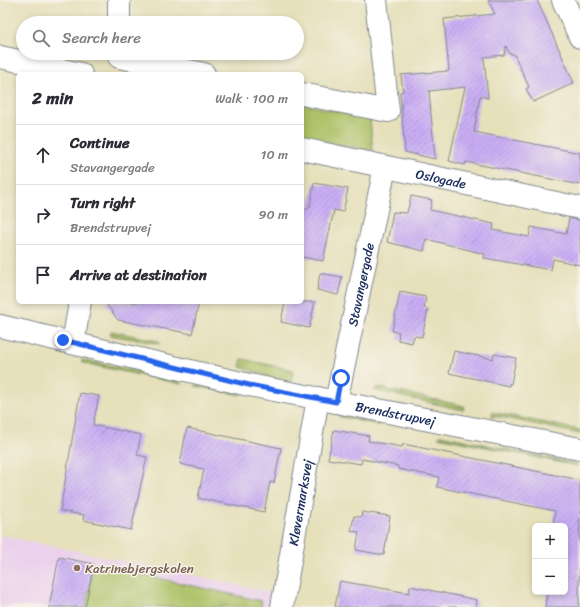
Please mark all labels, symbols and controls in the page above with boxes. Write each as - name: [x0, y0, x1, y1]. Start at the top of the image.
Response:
- search box: [16, 16, 304, 60]
- text: Search here: [62, 25, 141, 51]
- icon: search: [30, 27, 52, 49]
- text: 2 min: [32, 83, 73, 113]
- text: Walk · 100 m: [215, 87, 288, 110]
- text: Continue: [70, 130, 130, 156]
- text: 10 m: [261, 143, 288, 166]
- icon: ahead: [32, 144, 54, 166]
- text: Stavangergade: [70, 156, 155, 179]
- street label: Oslogade: [413, 162, 468, 196]
- text: Turn right: [70, 190, 135, 216]
- text: 90 m: [258, 203, 288, 226]
- icon: right: [32, 204, 54, 226]
- text: Brendstrupvej: [70, 216, 151, 239]
- street label: Stavangergade: [341, 240, 381, 329]
- text: Arrive at destination: [70, 262, 207, 288]
- icon: arrive: [32, 264, 54, 286]
- route end: [54, 331, 72, 349]
- route start: [332, 369, 350, 387]
- street label: Brendstrupvej: [353, 395, 438, 433]
- street label: Kløvermarksvej: [282, 457, 319, 548]
- map controls: [532, 523, 568, 595]
- button: +: [532, 523, 568, 559]
- place label: Katrinebjergskolen: [85, 557, 194, 580]
- button: −: [532, 559, 568, 595]
- marker: Katrinebjergskolen: [72, 563, 82, 573]

